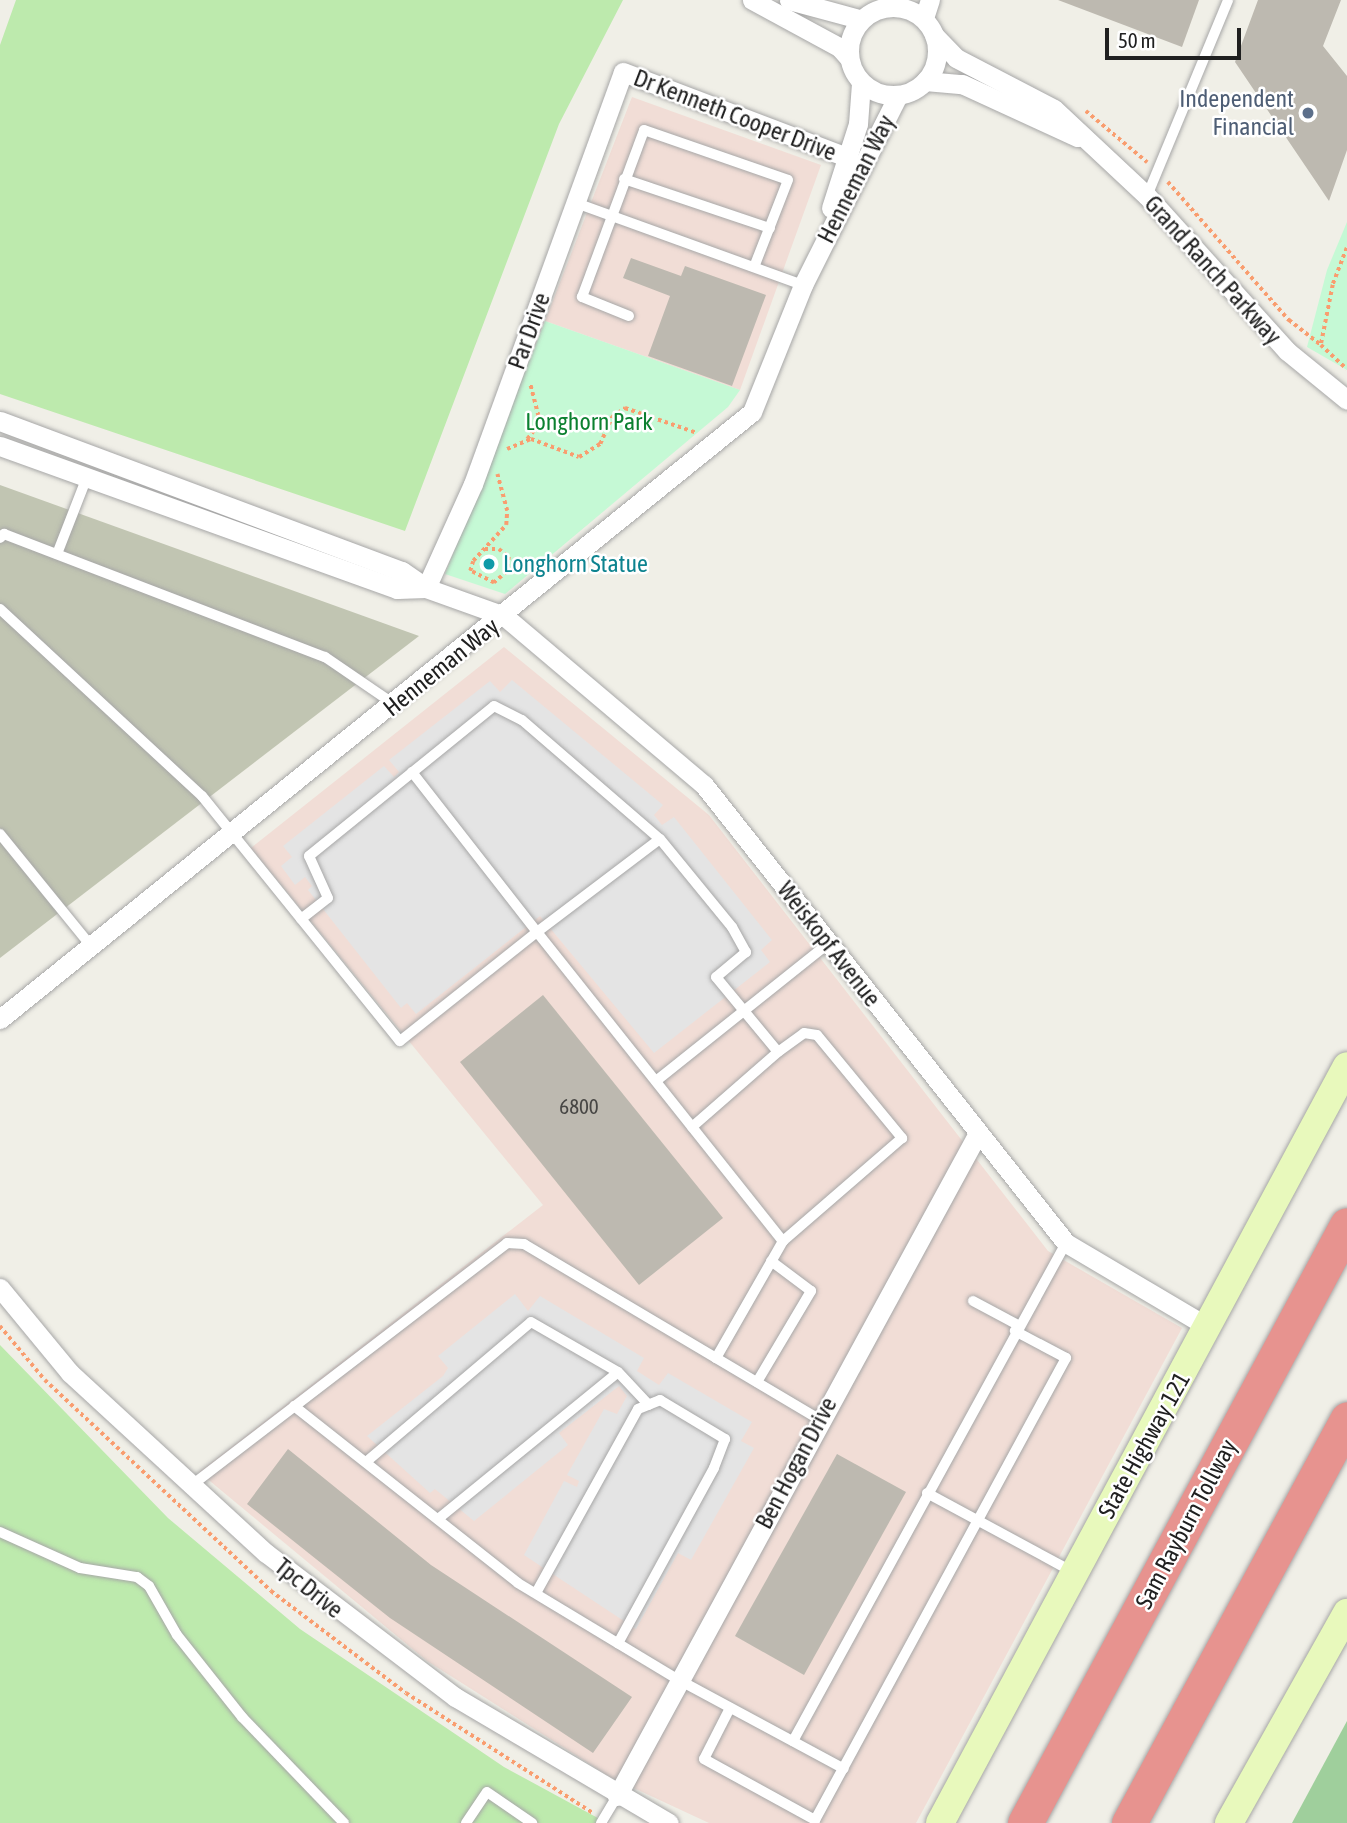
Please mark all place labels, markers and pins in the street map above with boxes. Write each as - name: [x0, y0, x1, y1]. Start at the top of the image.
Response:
- place label: Independent Financial: [1179, 85, 1294, 141]
- marker: Independent Financial: [1300, 105, 1316, 121]
- place label: Longhorn Statue: [503, 550, 648, 578]
- marker: Longhorn Statue: [481, 556, 497, 572]

